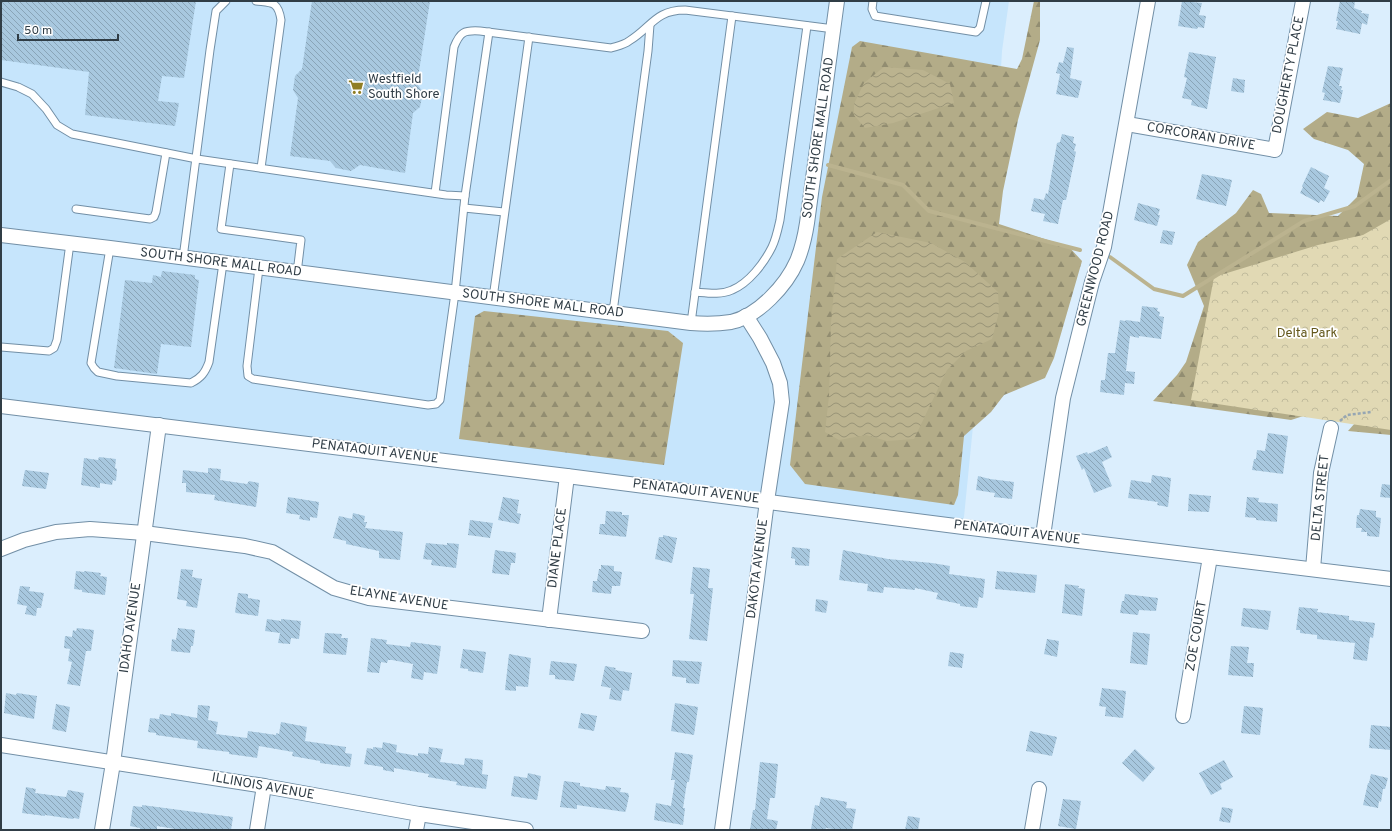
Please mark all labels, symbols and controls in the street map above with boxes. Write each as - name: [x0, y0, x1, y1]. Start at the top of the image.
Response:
- street label: DOUGHERTY PLACE: [1270, 15, 1308, 135]
- scale bar: [18, 16, 118, 42]
- text: 50 m: [24, 23, 52, 39]
- street label: SOUTH SHORE MALL ROAD: [800, 56, 838, 220]
- place label: Westfield South Shore: [368, 72, 439, 103]
- supermarket icon: Westfield South Shore: [347, 78, 365, 96]
- street label: CORCORAN DRIVE: [1145, 120, 1257, 154]
- street label: GREENWOOD ROAD: [1074, 209, 1118, 329]
- street label: SOUTH SHORE MALL ROAD: [139, 245, 303, 281]
- street label: SOUTH SHORE MALL ROAD: [461, 286, 625, 322]
- park label: Delta Park: [1277, 326, 1337, 342]
- street label: PENATAQUIT AVENUE: [311, 436, 439, 468]
- street label: DELTA STREET: [1308, 454, 1334, 542]
- street label: PENATAQUIT AVENUE: [632, 476, 760, 508]
- street label: DIANE PLACE: [545, 507, 571, 589]
- street label: PENATAQUIT AVENUE: [953, 517, 1081, 549]
- street label: DAKOTA AVENUE: [744, 518, 772, 620]
- street label: IDAHO AVENUE: [117, 582, 145, 674]
- street label: ELAYNE AVENUE: [348, 583, 450, 615]
- street label: ZOE COURT: [1183, 599, 1211, 673]
- street label: ILLINOIS AVENUE: [210, 770, 316, 804]

